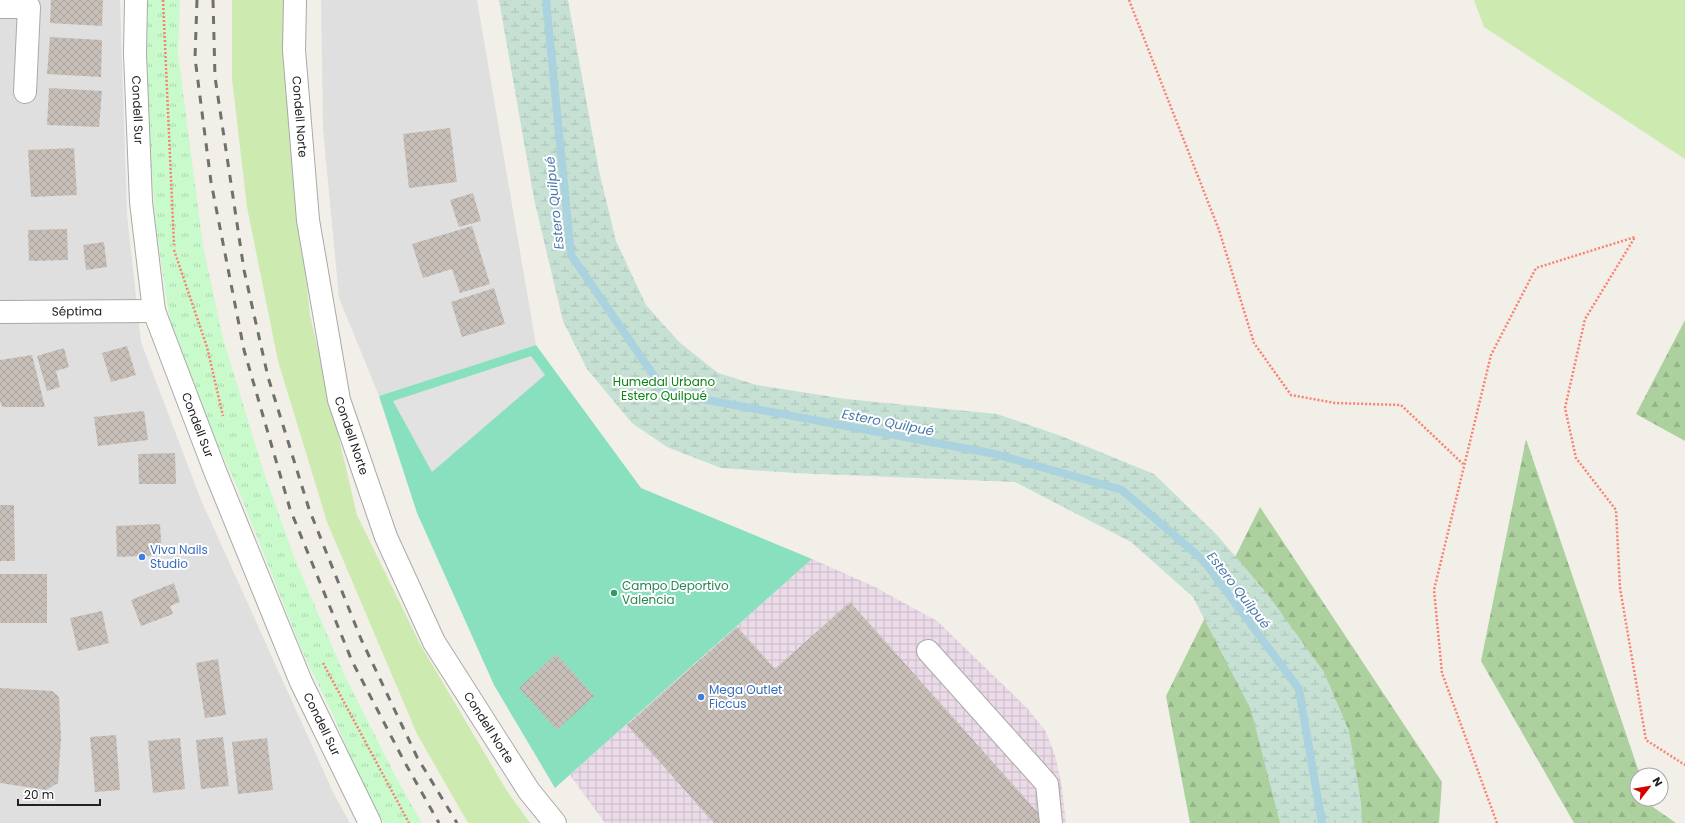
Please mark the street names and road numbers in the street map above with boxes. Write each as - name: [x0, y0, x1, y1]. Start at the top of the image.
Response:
- street label: Condell Sur: [128, 75, 148, 145]
- street label: Condell Norte: [288, 75, 312, 158]
- street label: Séptima: [52, 302, 102, 320]
- street label: Condell Sur: [178, 390, 218, 460]
- street label: Condell Norte: [330, 394, 373, 477]
- street label: Condell Norte: [460, 688, 518, 766]
- street label: Condell Sur: [299, 689, 345, 759]

